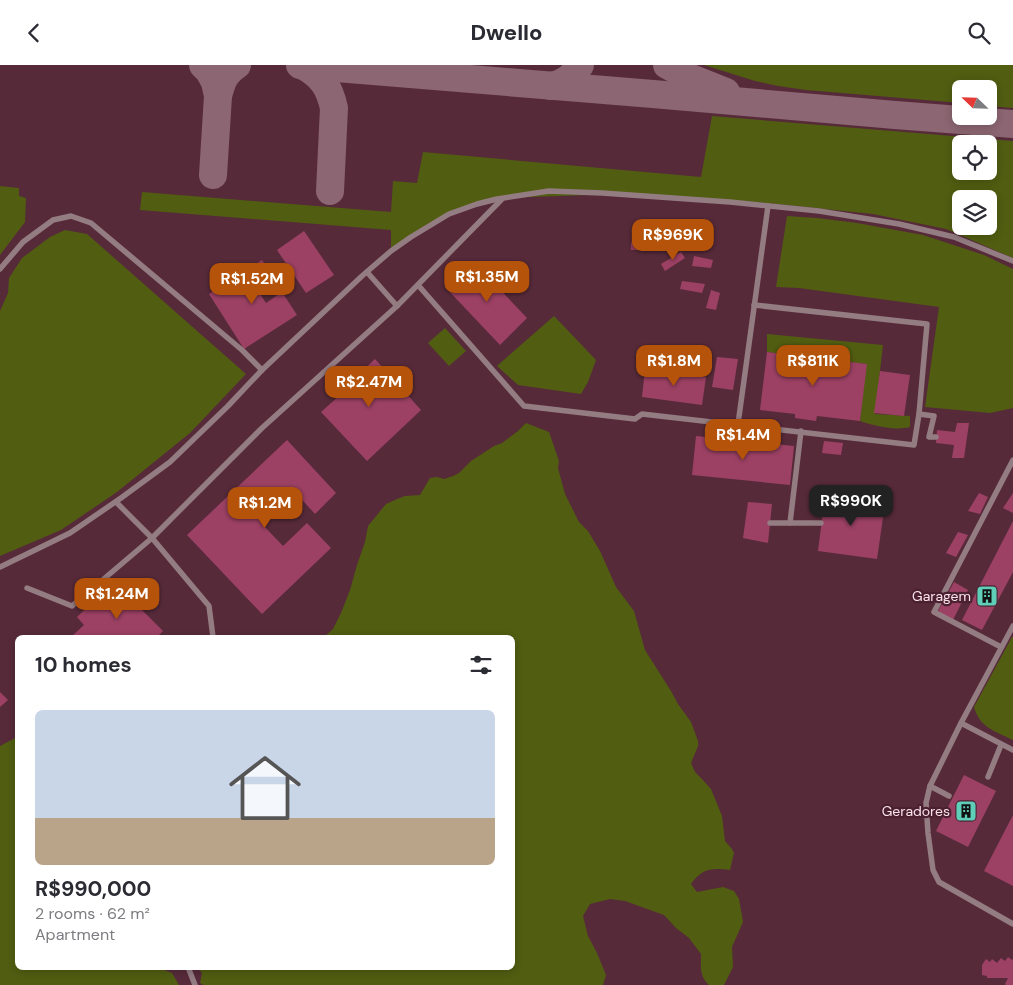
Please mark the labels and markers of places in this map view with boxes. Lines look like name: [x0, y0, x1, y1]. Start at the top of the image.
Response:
pin: R$969K: [632, 219, 714, 261]
pin: R$1.35M: [441, 261, 533, 303]
pin: R$1.52M: [206, 263, 298, 305]
pin: R$1.8M: [633, 345, 715, 387]
pin: R$811K: [772, 345, 854, 387]
pin: R$2.47M: [323, 365, 415, 408]
pin: R$1.4M: [702, 419, 784, 461]
pin: R$990K: [810, 485, 892, 527]
pin: R$1.2M: [224, 487, 306, 529]
pin: R$1.24M: [71, 577, 163, 620]
building icon: Garagem: [975, 584, 999, 608]
place label: Garagem: [912, 587, 971, 605]
building icon: Geradores: [954, 799, 978, 823]
place label: Geradores: [882, 802, 950, 820]

